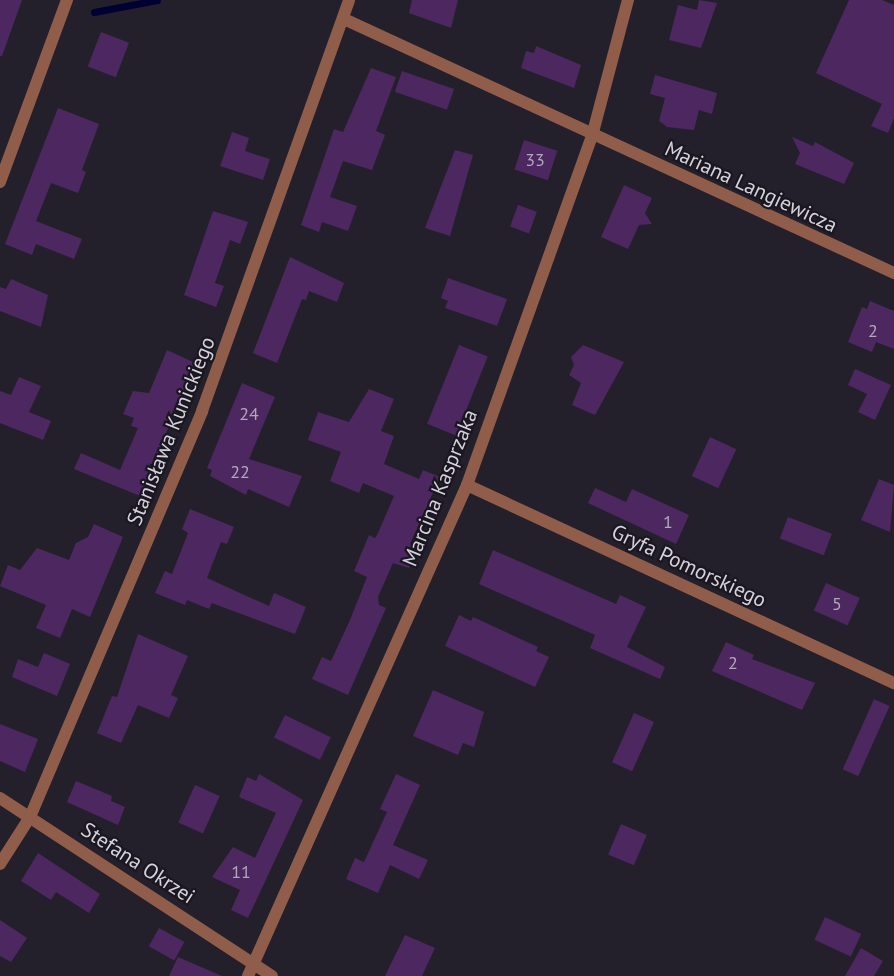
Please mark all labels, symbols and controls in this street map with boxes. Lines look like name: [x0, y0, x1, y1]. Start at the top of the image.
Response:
street label: Mariana Langiewicza: [661, 136, 841, 238]
house number: 33: [525, 149, 545, 171]
house number: 2: [868, 320, 878, 342]
street label: Stanisława Kunickiego: [122, 333, 220, 529]
house number: 24: [239, 403, 259, 425]
street label: Marcina Kasprzaka: [397, 406, 483, 570]
house number: 22: [230, 461, 250, 483]
house number: 1: [663, 511, 673, 533]
street label: Gryfa Pomorskiego: [608, 519, 770, 613]
house number: 5: [832, 593, 842, 615]
house number: 2: [728, 652, 738, 674]
street label: Stefana Okrzei: [77, 817, 199, 909]
house number: 11: [231, 861, 251, 883]

